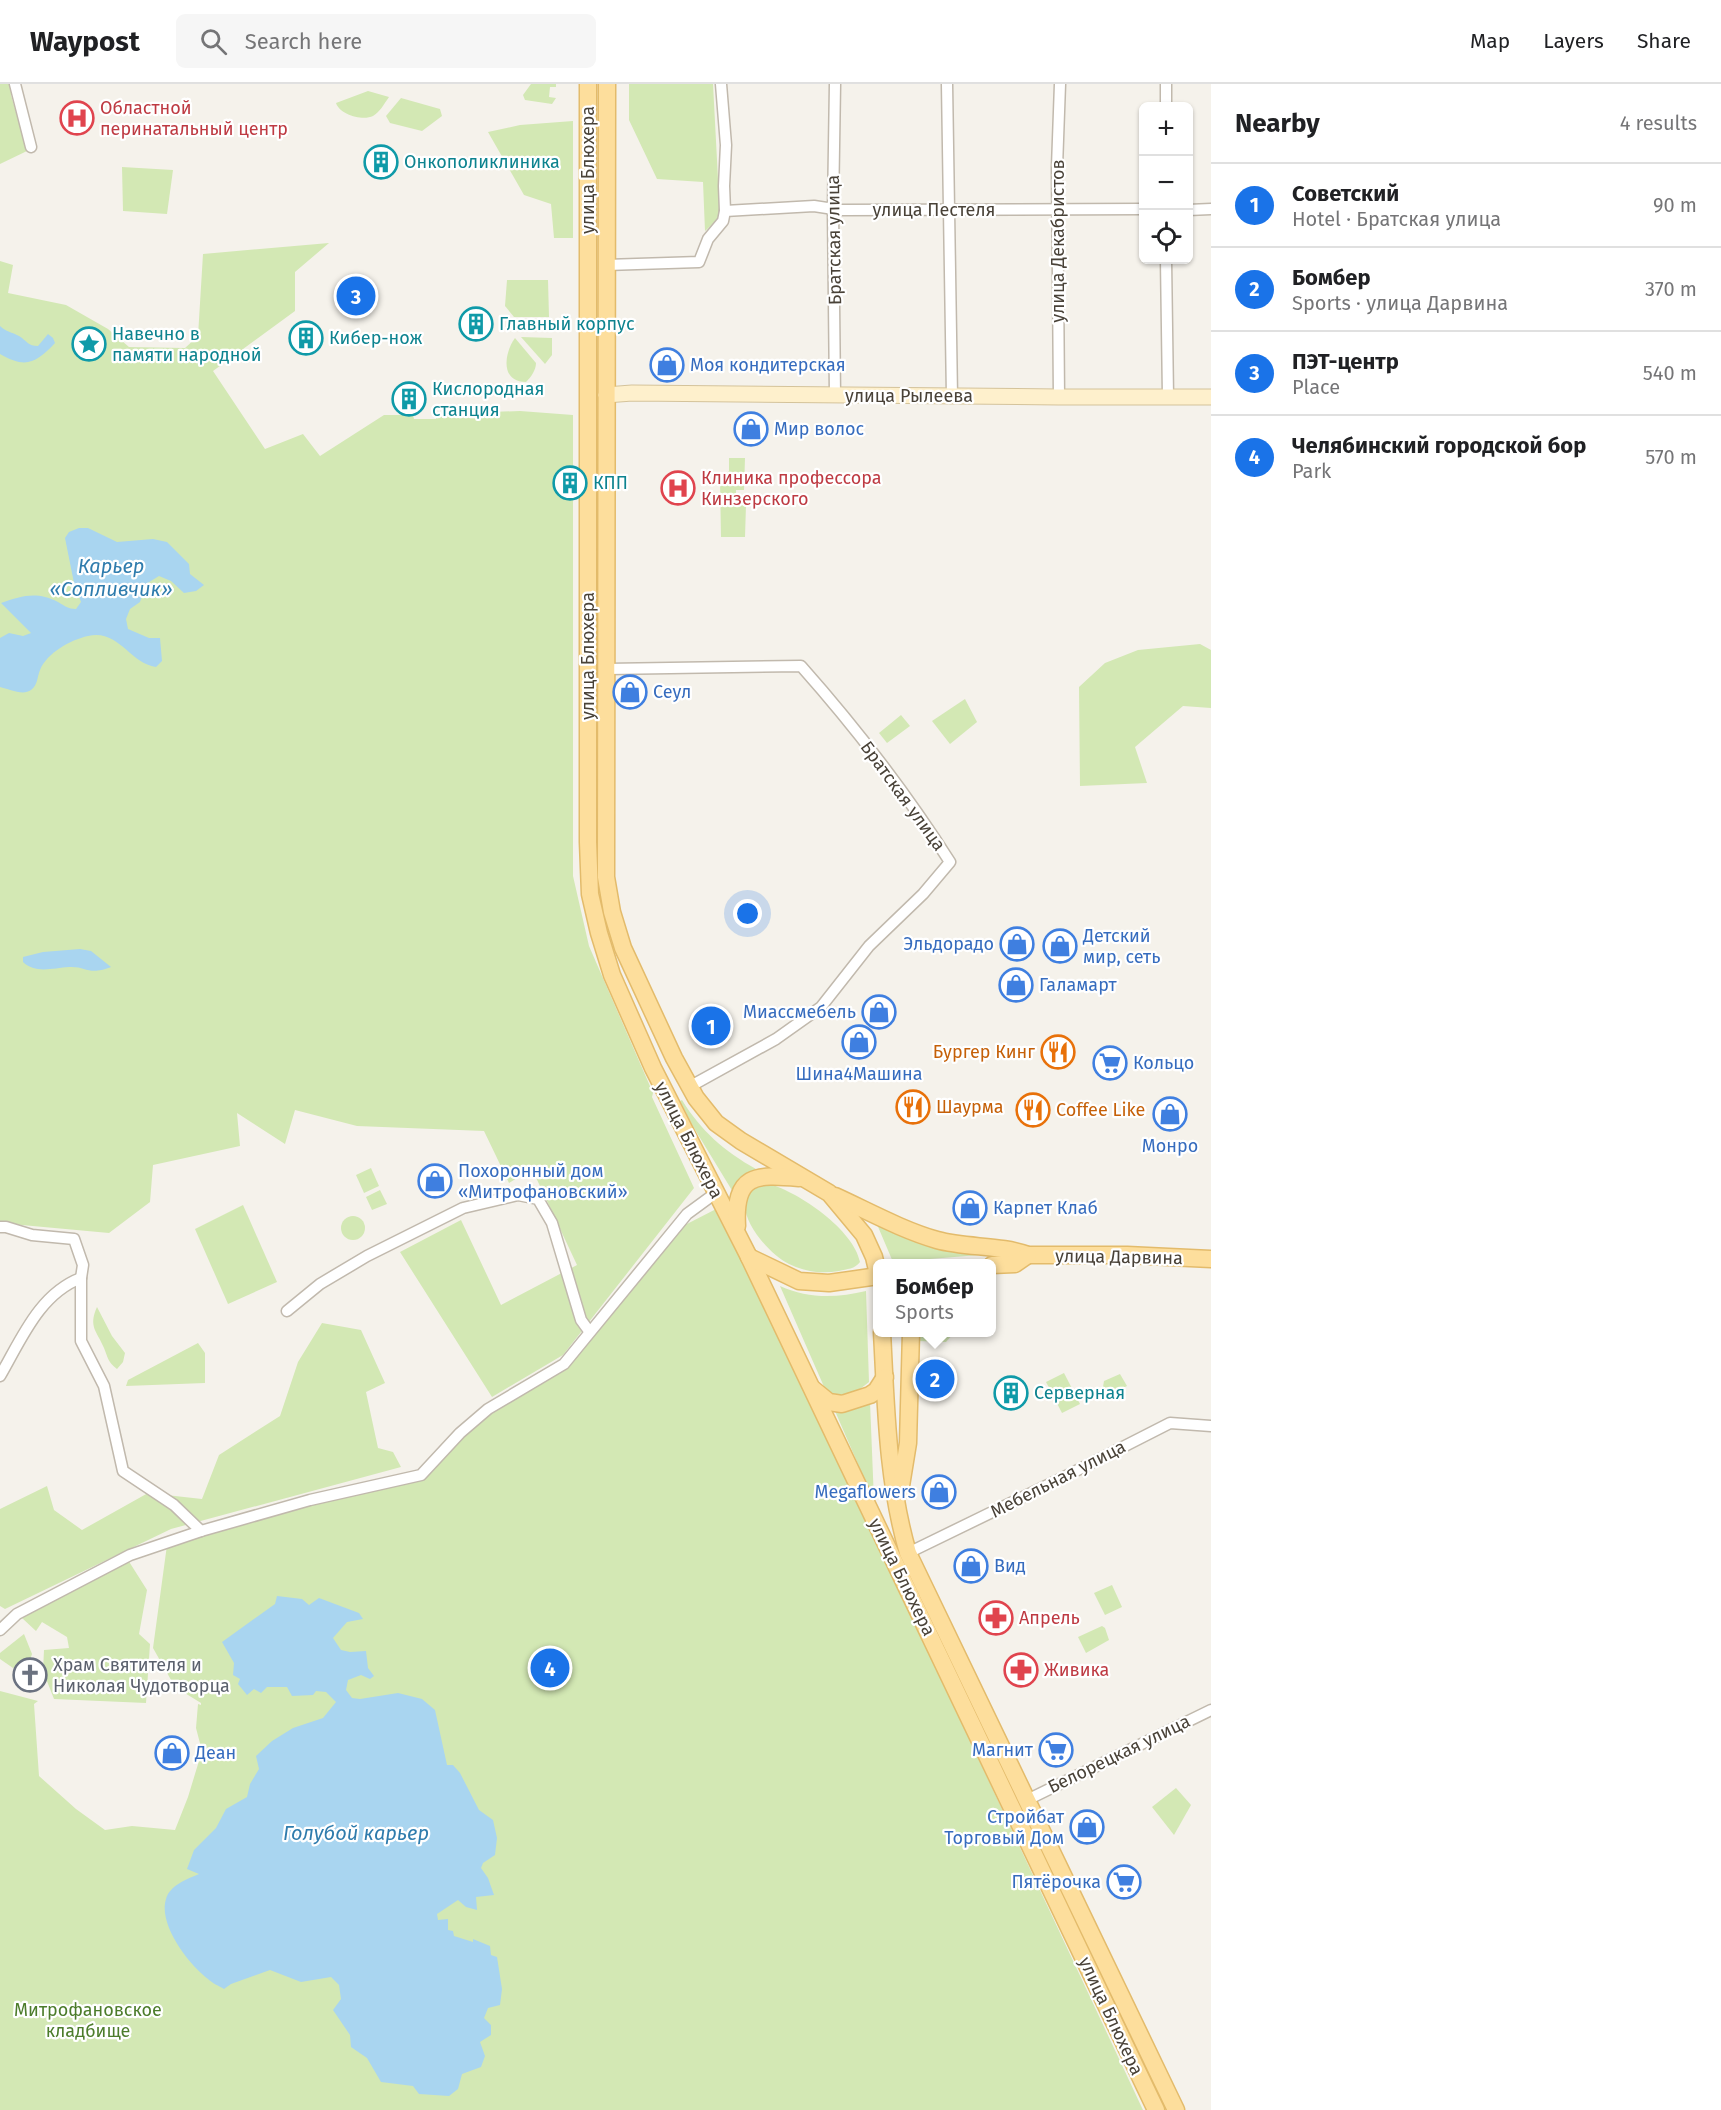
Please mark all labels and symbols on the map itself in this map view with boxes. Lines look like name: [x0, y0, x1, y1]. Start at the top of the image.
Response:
place label: Областной перинатальный центр: [100, 97, 288, 140]
hospital icon: Областной перинатальный центр: [59, 100, 95, 136]
street label: улица Блюхера: [577, 106, 599, 234]
building icon: Онкополиклиника: [363, 144, 399, 180]
place label: Онкополиклиника: [404, 151, 560, 173]
street label: улица Декабристов: [1047, 159, 1069, 323]
street label: Братская улица: [822, 175, 846, 305]
street label: улица Пестеля: [872, 199, 996, 221]
pin: 3: [336, 274, 376, 318]
building icon: Главный корпус: [458, 306, 494, 342]
place label: Главный корпус: [499, 313, 635, 335]
building icon: Кибер-нож: [288, 320, 324, 356]
place label: Навечно в памяти народной: [112, 323, 262, 366]
place icon: Навечно в памяти народной: [71, 326, 107, 362]
place label: Кибер-нож: [329, 327, 423, 349]
shop icon: Моя кондитерская: [649, 347, 685, 383]
place label: Моя кондитерская: [690, 354, 846, 376]
place label: Кислородная станция: [432, 378, 544, 421]
building icon: Кислородная станция: [391, 381, 427, 417]
street label: улица Рылеева: [845, 385, 973, 407]
shop icon: Мир волос: [733, 411, 769, 447]
place label: Мир волос: [774, 418, 865, 440]
building icon: КПП: [552, 465, 588, 501]
place label: Клиника профессора Кинзерского: [701, 467, 882, 510]
hospital icon: Клиника профессора Кинзерского: [660, 470, 696, 506]
place label: КПП: [593, 472, 628, 494]
water label: Карьер «Сопливчик»: [49, 554, 173, 601]
street label: улица Блюхера: [577, 592, 599, 720]
shop icon: Сеул: [612, 674, 648, 710]
place label: Сеул: [653, 681, 691, 703]
street label: Братская улица: [856, 737, 950, 855]
your location: [733, 899, 762, 928]
place label: Детский мир, сеть: [1082, 925, 1161, 968]
shop icon: Эльдорадо: [999, 926, 1035, 962]
shop icon: Детский мир, сеть: [1042, 928, 1078, 964]
place label: Эльдорадо: [903, 933, 994, 955]
shop icon: Галамарт: [998, 967, 1034, 1003]
place label: Галамарт: [1039, 974, 1117, 996]
shop icon: Миассмебель: [861, 994, 897, 1030]
place label: Миассмебель: [743, 1001, 856, 1023]
pin: 1: [692, 1004, 730, 1048]
shop icon: Шина4Машина: [841, 1024, 877, 1060]
restaurant icon: Бургер Кинг: [1040, 1034, 1076, 1070]
place label: Бургер Кинг: [933, 1041, 1035, 1063]
supermarket icon: Кольцо: [1092, 1045, 1128, 1081]
place label: Кольцо: [1133, 1052, 1194, 1074]
place label: Шина4Машина: [796, 1063, 922, 1085]
street label: улица Блюхера: [650, 1078, 728, 1202]
restaurant icon: Шаурма: [895, 1089, 931, 1125]
restaurant icon: Coffee Like: [1015, 1092, 1051, 1128]
place label: Шаурма: [936, 1096, 1004, 1118]
shop icon: Монро: [1152, 1096, 1188, 1132]
place label: Coffee Like: [1056, 1099, 1145, 1121]
place label: Монро: [1142, 1135, 1198, 1157]
place label: Похоронный дом «Митрофановский»: [458, 1160, 628, 1203]
shop icon: Похоронный дом «Митрофановский»: [417, 1163, 453, 1199]
shop icon: Карпет Клаб: [952, 1190, 988, 1226]
place label: Карпет Клаб: [993, 1197, 1098, 1219]
street label: улица Дарвина: [1055, 1245, 1183, 1269]
pin: 2: [916, 1356, 954, 1402]
building icon: Серверная: [993, 1375, 1029, 1411]
place label: Серверная: [1034, 1382, 1125, 1404]
street label: Мебельная улица: [987, 1435, 1129, 1523]
shop icon: Megaflowers: [921, 1474, 957, 1510]
place label: Megaflowers: [814, 1481, 916, 1503]
street label: улица Блюхера: [864, 1515, 940, 1639]
shop icon: Вид: [953, 1548, 989, 1584]
place label: Вид: [994, 1555, 1026, 1577]
pharmacy icon: Апрель: [978, 1600, 1014, 1636]
place label: Апрель: [1019, 1607, 1080, 1629]
pin: 4: [530, 1646, 570, 1690]
pharmacy icon: Живика: [1003, 1652, 1039, 1688]
place label: Храм Святителя и Николая Чудотворца: [53, 1654, 230, 1697]
church icon: Храм Святителя и Николая Чудотворца: [12, 1657, 48, 1693]
place label: Живика: [1044, 1659, 1109, 1681]
street label: Белорецкая улица: [1044, 1710, 1194, 1798]
supermarket icon: Магнит: [1038, 1732, 1074, 1768]
shop icon: Деан: [154, 1735, 190, 1771]
place label: Магнит: [972, 1739, 1034, 1761]
place label: Деан: [194, 1742, 236, 1764]
place label: Стройбат Торговый Дом: [944, 1806, 1065, 1849]
shop icon: Стройбат Торговый Дом: [1069, 1809, 1105, 1845]
water label: Голубой карьер: [283, 1821, 429, 1845]
supermarket icon: Пятёрочка: [1106, 1864, 1142, 1900]
place label: Пятёрочка: [1011, 1871, 1101, 1893]
street label: улица Блюхера: [1074, 1953, 1148, 2079]
park label: Митрофановское кладбище: [14, 1999, 162, 2042]

